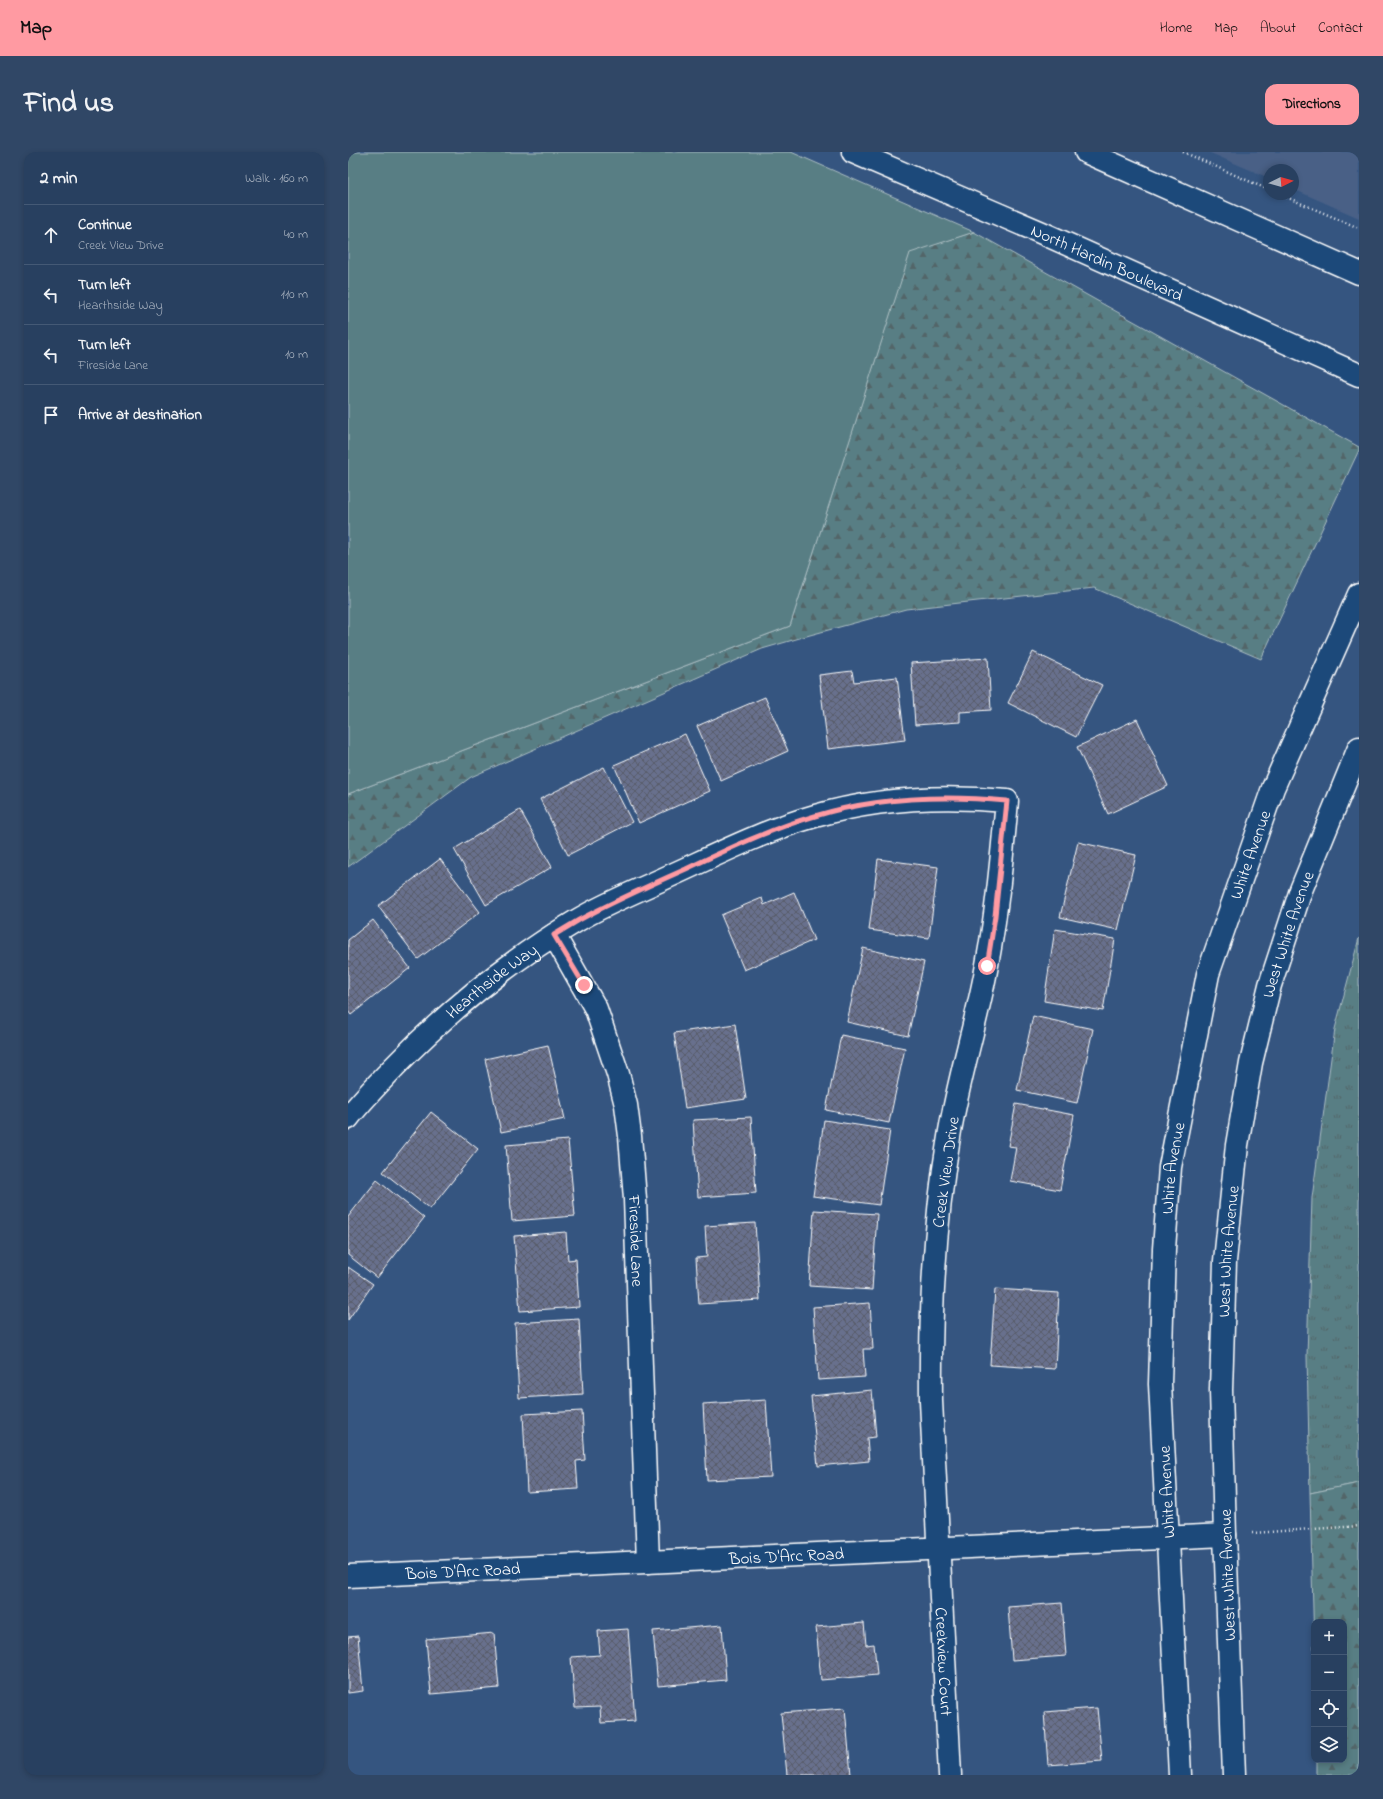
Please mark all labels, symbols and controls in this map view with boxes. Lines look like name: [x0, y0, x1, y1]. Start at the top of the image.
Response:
text: Map: [20, 15, 52, 42]
text: Home: [1160, 18, 1192, 39]
text: Map: [1214, 18, 1238, 39]
text: About: [1260, 18, 1296, 39]
text: Contact: [1318, 18, 1363, 39]
text: Find us: [24, 84, 114, 125]
button: Directions: [1265, 84, 1359, 125]
north arrow: [1263, 164, 1299, 200]
text: 2 min: [40, 166, 77, 191]
text: Walk · 160 m: [245, 169, 308, 188]
text: Continue: [78, 214, 132, 236]
street label: North Hardin Boulevard: [1027, 219, 1187, 309]
icon: ahead: [40, 224, 62, 246]
text: 40 m: [284, 225, 308, 244]
text: Creek View Drive: [78, 236, 164, 255]
text: Turn left: [78, 274, 131, 296]
icon: left: [40, 284, 62, 306]
text: 110 m: [281, 285, 308, 304]
text: Hearthside Way: [78, 296, 163, 315]
text: Turn left: [78, 334, 131, 356]
icon: left: [40, 344, 62, 366]
text: 10 m: [285, 345, 308, 364]
text: Fireside Lane: [78, 356, 148, 375]
icon: arrive: [40, 404, 62, 426]
text: Arrive at destination: [78, 404, 202, 426]
street label: White Avenue: [1224, 807, 1278, 903]
street label: West White Avenue: [1256, 867, 1322, 1000]
street label: Hearthside Way: [441, 938, 544, 1026]
route start: [978, 957, 996, 975]
route end: [575, 976, 593, 994]
street label: Creek View Drive: [926, 1115, 967, 1229]
street label: White Avenue: [1156, 1120, 1193, 1215]
street label: West White Avenue: [1212, 1184, 1247, 1318]
street label: Fireside Lane: [621, 1194, 649, 1287]
street label: White Avenue: [1153, 1445, 1182, 1539]
street label: West White Avenue: [1214, 1508, 1243, 1641]
street label: Bois D'Arc Road: [728, 1542, 845, 1572]
street label: Bois D'Arc Road: [404, 1557, 521, 1587]
street label: Creekview Court: [927, 1607, 958, 1717]
map controls: [1311, 1619, 1347, 1763]
button: +: [1311, 1619, 1347, 1655]
button: −: [1311, 1655, 1347, 1691]
button: locate: [1311, 1691, 1347, 1727]
button: layers: [1311, 1727, 1347, 1763]

